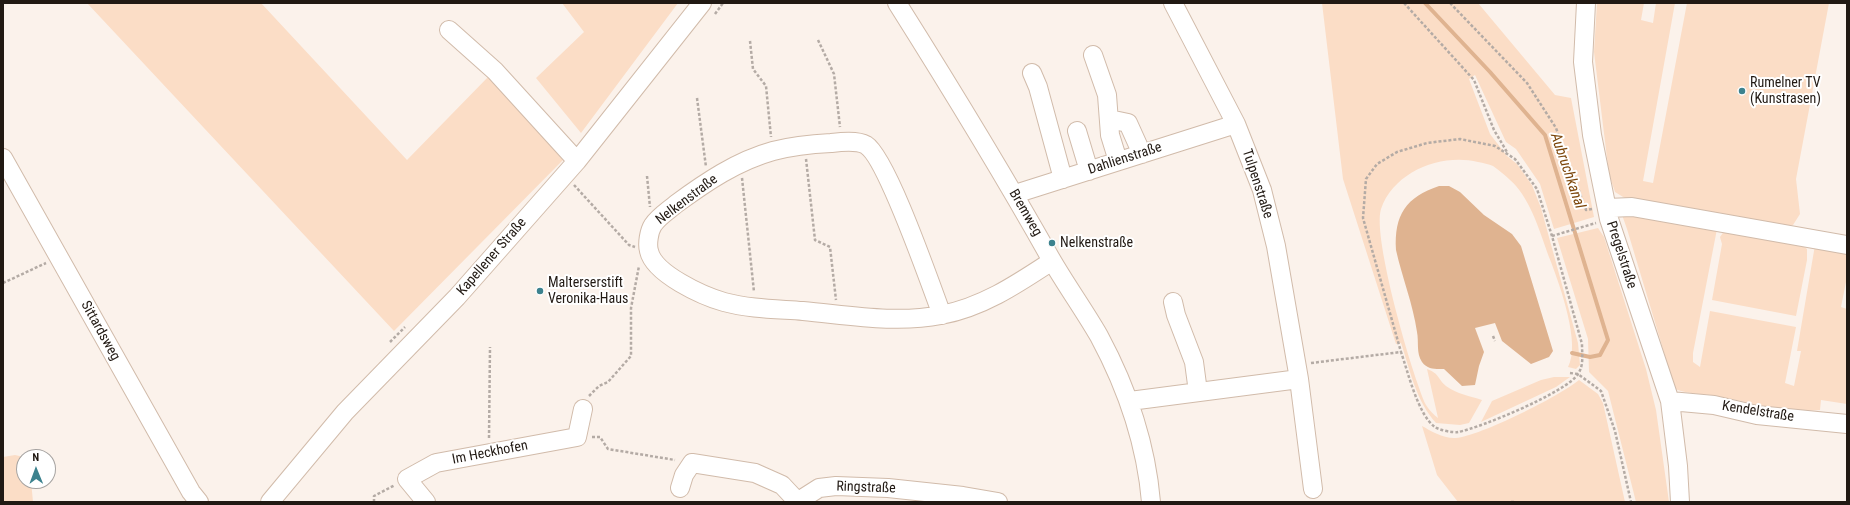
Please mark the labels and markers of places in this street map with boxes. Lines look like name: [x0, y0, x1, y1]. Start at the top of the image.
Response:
place label: Rumelner TV (Kunstrasen): [1750, 75, 1821, 108]
marker: Rumelner TV (Kunstrasen): [1737, 86, 1747, 96]
place label: Nelkenstraße: [1060, 235, 1133, 251]
marker: Nelkenstraße: [1047, 238, 1057, 248]
place label: Malterserstift Veronika-Haus: [548, 275, 628, 308]
marker: Malterserstift Veronika-Haus: [535, 286, 545, 296]

